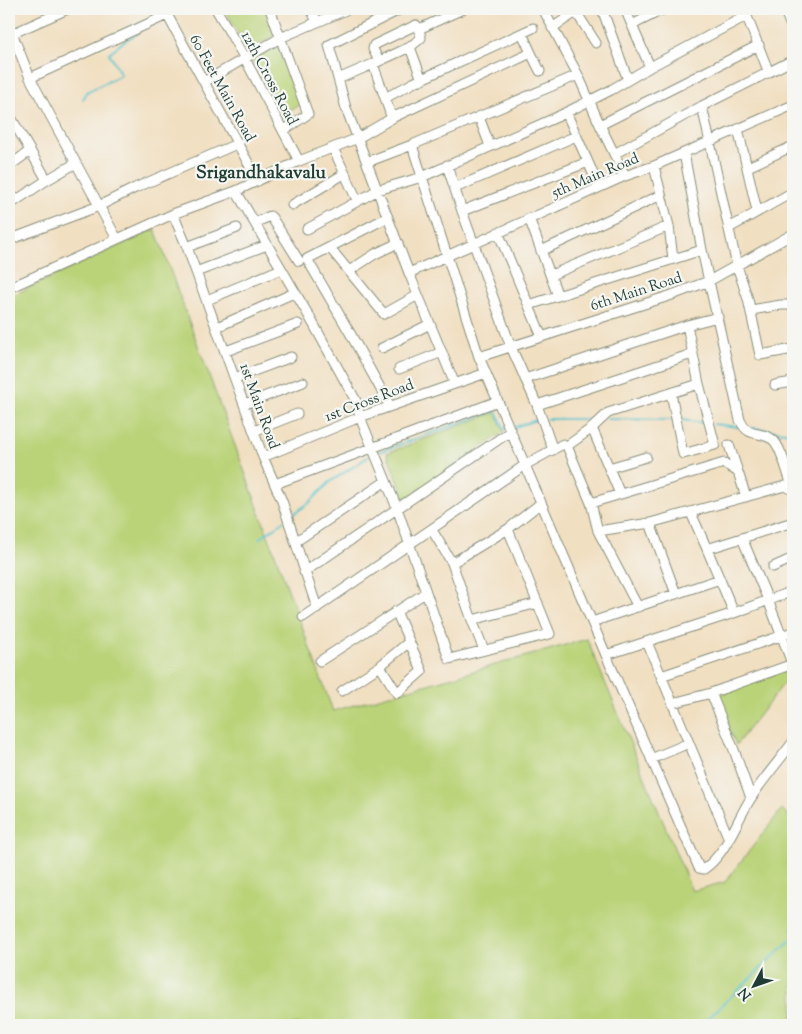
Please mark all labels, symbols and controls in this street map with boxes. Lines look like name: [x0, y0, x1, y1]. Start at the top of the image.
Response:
street label: 12th Cross Road: [235, 28, 303, 130]
street label: 60 Feet Main Road: [183, 31, 260, 147]
street label: 5th Main Road: [548, 148, 643, 205]
district label: Srigandhakavalu: [196, 161, 327, 187]
street label: 6th Main Road: [588, 268, 685, 317]
street label: 1st Main Road: [233, 361, 284, 453]
street label: 1st Cross Road: [322, 375, 418, 428]
north arrow: [730, 962, 780, 1012]
text: N: [734, 982, 757, 1004]

